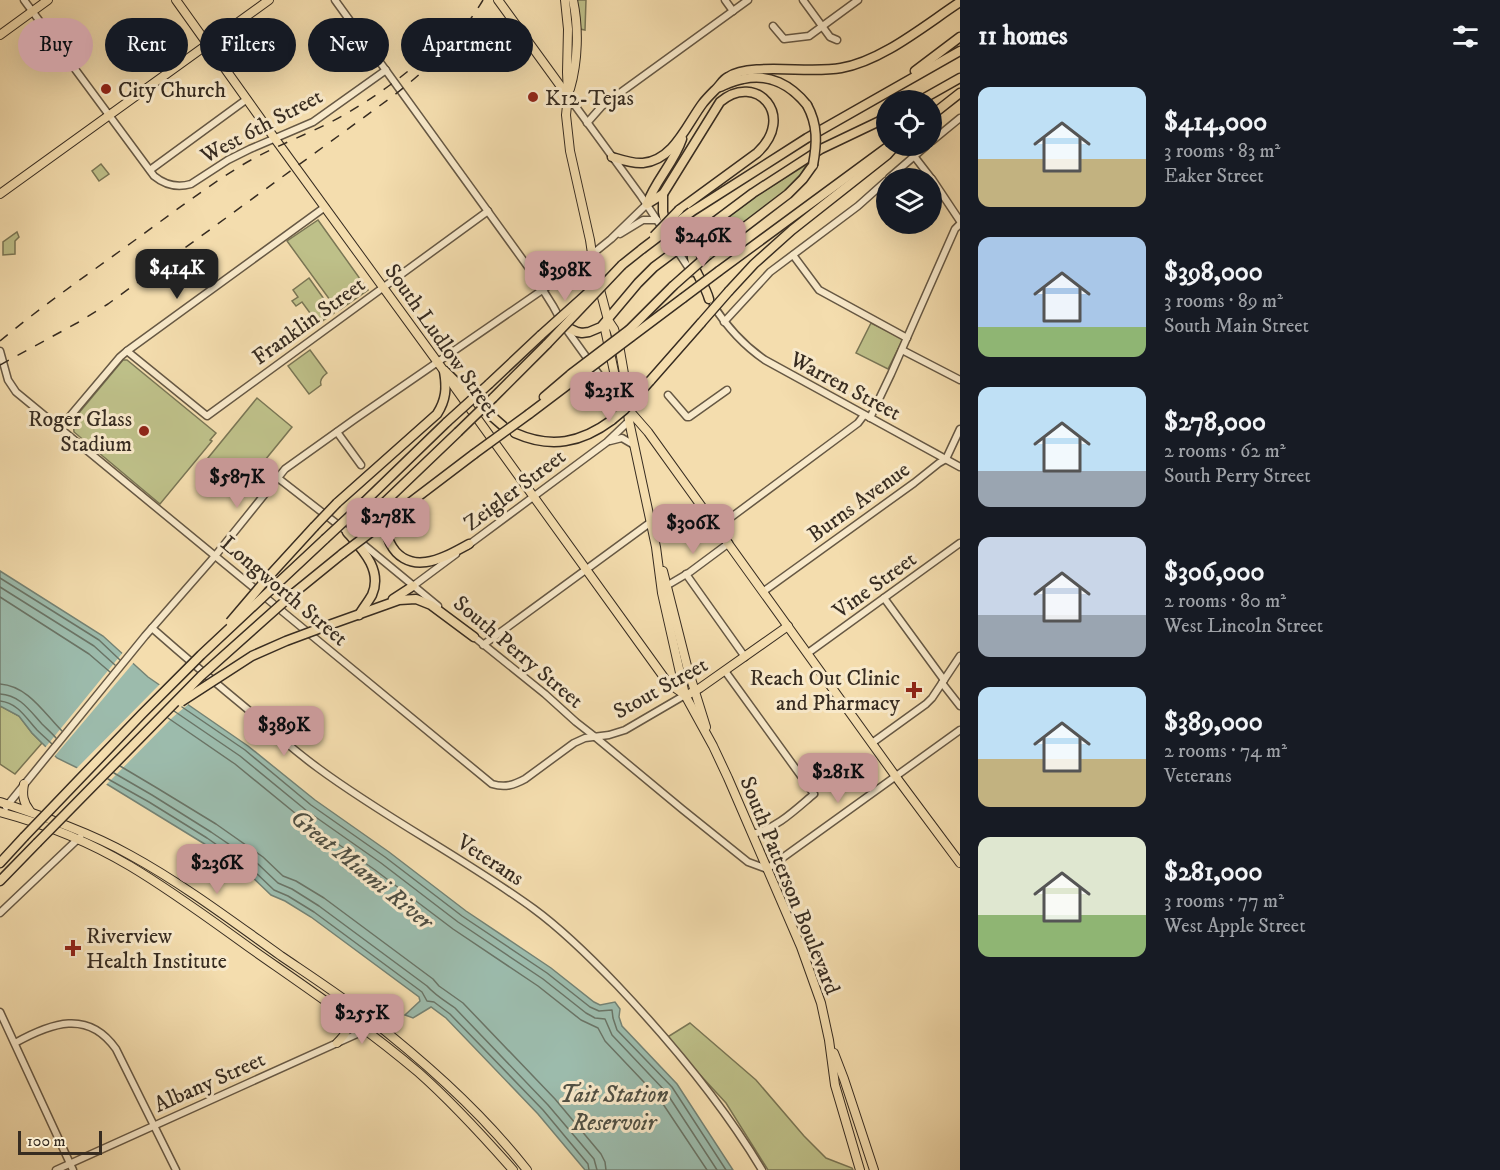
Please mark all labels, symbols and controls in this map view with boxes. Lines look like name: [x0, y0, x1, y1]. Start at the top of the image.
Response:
chip: Buy: [18, 18, 93, 72]
chip: Rent: [105, 18, 188, 72]
chip: Filters: [200, 18, 296, 72]
chip: New: [308, 18, 389, 72]
chip: Apartment: [401, 18, 533, 72]
text: 11 homes: [978, 20, 1068, 53]
icon: filters: [1449, 20, 1482, 53]
place label: City Church: [118, 77, 227, 104]
marker: City Church: [99, 82, 113, 96]
street label: West 6th Street: [195, 83, 327, 170]
place label: K12-Tejas: [545, 85, 634, 112]
marker: K12-Tejas: [526, 90, 540, 104]
map controls: [876, 90, 942, 234]
button: locate: [876, 90, 942, 156]
text: $414,000: [1164, 106, 1267, 139]
icon: home: [1026, 111, 1098, 183]
text: 3 rooms · 83 m²: [1164, 139, 1280, 164]
text: Eaker Street: [1164, 164, 1264, 189]
button: layers: [876, 168, 942, 234]
pin: $246K: [661, 217, 745, 268]
text: $246K: [675, 224, 731, 249]
pin: $414K: [135, 249, 219, 300]
pin: $398K: [523, 251, 607, 302]
text: $414K: [149, 256, 205, 281]
text: $398,000: [1164, 256, 1263, 289]
text: $398K: [539, 258, 591, 283]
street label: South Ludlow Street: [379, 259, 505, 423]
icon: home: [1026, 261, 1098, 333]
street label: Franklin Street: [247, 271, 371, 371]
text: 3 rooms · 89 m²: [1164, 289, 1283, 314]
text: South Main Street: [1164, 314, 1309, 339]
street label: Warren Street: [784, 345, 905, 427]
pin: $231K: [567, 372, 651, 423]
text: $231K: [584, 379, 634, 404]
place label: Roger Glass Stadium: [28, 406, 132, 458]
text: $278,000: [1164, 406, 1266, 439]
icon: home: [1026, 411, 1098, 483]
marker: Roger Glass Stadium: [137, 424, 151, 438]
text: 2 rooms · 62 m²: [1164, 439, 1286, 464]
street label: Zeigler Street: [459, 443, 571, 537]
street label: Burns Avenue: [803, 456, 915, 548]
pin: $587K: [195, 458, 279, 509]
text: South Perry Street: [1164, 464, 1311, 489]
text: $587K: [209, 465, 265, 490]
pin: $278K: [346, 498, 430, 549]
pin: $306K: [651, 504, 735, 555]
text: $278K: [361, 505, 415, 530]
text: $306K: [666, 511, 720, 536]
street label: Longworth Street: [215, 530, 353, 652]
street label: Vine Street: [827, 546, 922, 625]
text: $306,000: [1164, 556, 1264, 589]
icon: home: [1026, 561, 1098, 633]
text: 2 rooms · 80 m²: [1164, 589, 1286, 614]
street label: South Perry Street: [448, 590, 588, 714]
text: West Lincoln Street: [1164, 614, 1323, 639]
street label: Stout Street: [609, 651, 713, 725]
place label: Reach Out Clinic and Pharmacy: [750, 665, 901, 717]
marker: Reach Out Clinic and Pharmacy: [905, 681, 923, 699]
pin: $389K: [242, 706, 326, 757]
text: $389,000: [1164, 706, 1263, 739]
icon: home: [1026, 711, 1098, 783]
text: $389K: [258, 713, 310, 738]
text: 2 rooms · 74 m²: [1164, 739, 1287, 764]
pin: $281K: [796, 753, 880, 804]
text: $281K: [812, 760, 864, 785]
text: Veterans: [1164, 764, 1232, 789]
street label: South Patterson Boulevard: [733, 773, 846, 999]
water label: Great Miami River: [284, 803, 441, 938]
street label: Veterans: [451, 828, 529, 892]
pin: $236K: [175, 844, 259, 895]
text: $236K: [191, 851, 243, 876]
text: $281,000: [1164, 856, 1263, 889]
icon: home: [1026, 861, 1098, 933]
text: 3 rooms · 77 m²: [1164, 889, 1284, 914]
text: West Apple Street: [1164, 914, 1306, 939]
place label: Riverview Health Institute: [86, 923, 227, 975]
marker: Riverview Health Institute: [64, 939, 82, 957]
pin: $255K: [320, 994, 404, 1045]
text: $255K: [335, 1001, 389, 1026]
street label: Albany Street: [150, 1046, 269, 1119]
water label: Tait Station Reservoir: [560, 1080, 668, 1138]
scale bar: [18, 1128, 102, 1156]
text: 100 m: [27, 1131, 66, 1151]

